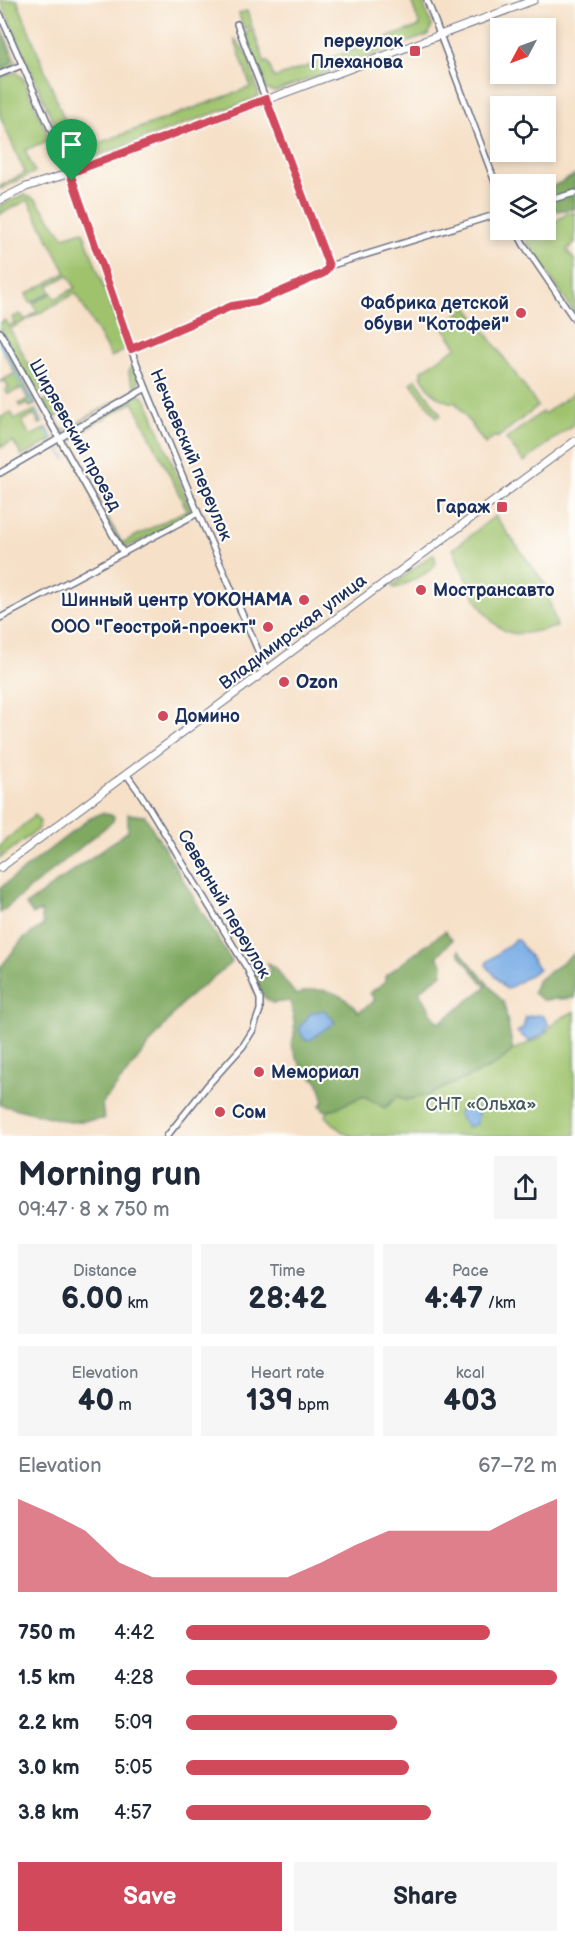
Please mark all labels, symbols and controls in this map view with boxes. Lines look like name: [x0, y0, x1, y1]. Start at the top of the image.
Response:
north arrow: [490, 18, 556, 84]
map controls: [490, 18, 556, 240]
place label: переулок Плеханова: [311, 31, 404, 73]
marker: переулок Плеханова: [408, 44, 422, 58]
button: locate: [490, 96, 556, 162]
pin: [46, 119, 97, 181]
icon: arrive: [55, 128, 88, 161]
button: layers: [490, 174, 556, 240]
place label: Фабрика детской обуви "Котофей": [361, 293, 509, 335]
marker: Фабрика детской обуви "Котофей": [514, 306, 528, 320]
street label: Ширяевский проезд: [25, 355, 125, 515]
street label: Нечаевский переулок: [145, 366, 237, 544]
place label: Гараж: [436, 497, 490, 518]
marker: Гараж: [495, 500, 509, 514]
street label: Владимирская улица: [215, 570, 371, 694]
place label: Мострансавто: [433, 580, 555, 601]
marker: Мострансавто: [414, 583, 428, 597]
place label: Шинный центр YOKOHAMA: [61, 590, 293, 611]
marker: Шинный центр YOKOHAMA: [297, 593, 311, 607]
place label: ООО "Геострой-проект": [51, 617, 256, 638]
marker: ООО "Геострой-проект": [261, 620, 275, 634]
place label: Ozon: [296, 672, 338, 693]
marker: Ozon: [277, 675, 291, 689]
place label: Домино: [175, 706, 240, 727]
marker: Домино: [156, 709, 170, 723]
street label: Северный переулок: [173, 826, 275, 982]
place label: Мемориал: [271, 1062, 359, 1083]
marker: Мемориал: [252, 1065, 266, 1079]
park label: СНТ «Ольха»: [425, 1094, 537, 1115]
place label: Сом: [232, 1102, 266, 1123]
marker: Сом: [213, 1105, 227, 1119]
text: Morning run: [18, 1155, 201, 1195]
button: share: [494, 1156, 557, 1219]
text: 09:47 · 8 × 750 m: [18, 1198, 169, 1222]
text: Distance: [73, 1262, 137, 1281]
text: Time: [270, 1262, 305, 1281]
text: Pace: [452, 1262, 488, 1281]
text: 6.00: [61, 1281, 123, 1317]
text: 28:42: [248, 1281, 327, 1317]
text: 4:47: [424, 1281, 483, 1317]
text: km: [123, 1294, 149, 1313]
text: /km: [483, 1294, 516, 1313]
text: Elevation: [71, 1364, 138, 1383]
text: Heart rate: [251, 1364, 324, 1383]
text: kcal: [456, 1364, 485, 1383]
text: 40: [78, 1383, 114, 1419]
text: 139: [246, 1383, 293, 1419]
text: 403: [443, 1383, 497, 1419]
text: m: [114, 1396, 132, 1415]
text: bpm: [293, 1396, 329, 1415]
text: Elevation: [18, 1454, 101, 1478]
text: 67–72 m: [478, 1454, 557, 1478]
text: 750 m: [18, 1621, 76, 1645]
text: 4:42: [114, 1621, 154, 1645]
text: 1.5 km: [18, 1666, 75, 1690]
text: 4:28: [114, 1666, 154, 1690]
text: 2.2 km: [18, 1711, 79, 1735]
text: 5:09: [114, 1711, 153, 1735]
text: 3.0 km: [18, 1756, 79, 1780]
text: 5:05: [114, 1756, 153, 1780]
text: 3.8 km: [18, 1801, 79, 1825]
text: 4:57: [114, 1801, 152, 1825]
button: Save: [18, 1862, 282, 1931]
button: Share: [294, 1862, 557, 1931]

